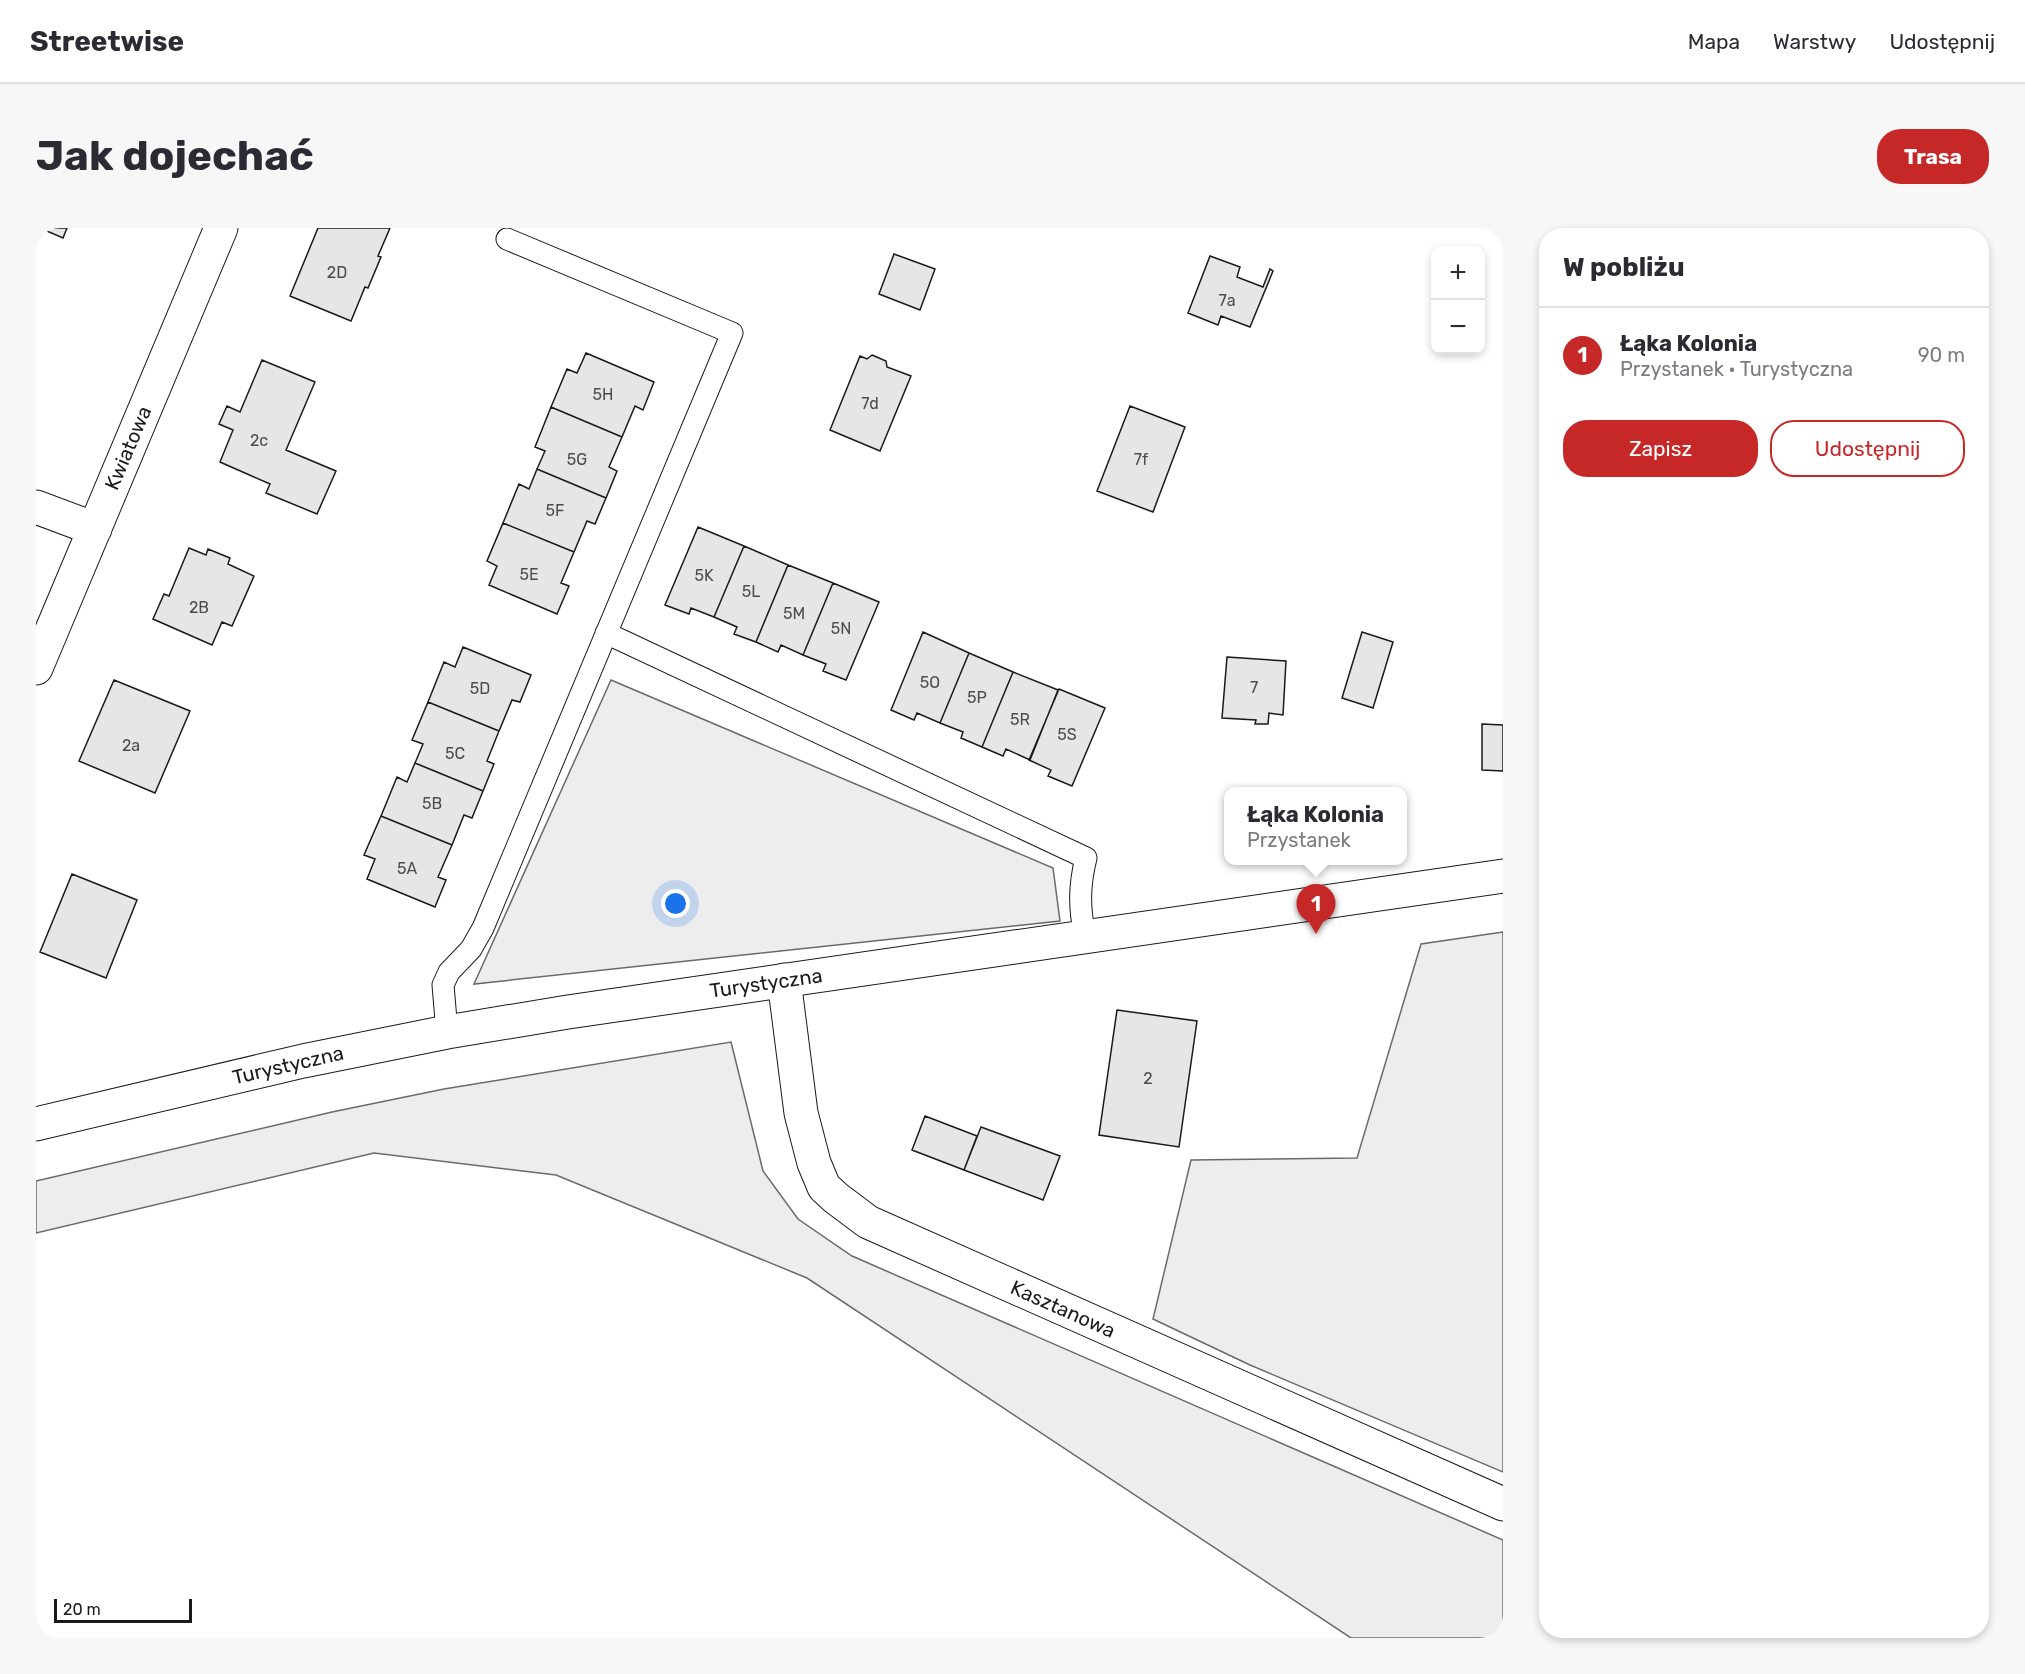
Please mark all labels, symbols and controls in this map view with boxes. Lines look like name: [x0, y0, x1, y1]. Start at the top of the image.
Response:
text: Streetwise: [30, 25, 184, 58]
text: Mapa: [1688, 29, 1740, 54]
text: Warstwy: [1773, 29, 1856, 54]
text: Udostępnij: [1889, 29, 1995, 54]
button: Trasa: [1877, 129, 1989, 184]
text: Jak dojechać: [36, 131, 314, 181]
map controls: [1431, 246, 1485, 354]
button: +: [1431, 246, 1485, 300]
text: W pobliżu: [1563, 252, 1685, 283]
house number: 2D: [327, 263, 347, 282]
house number: 7a: [1218, 291, 1236, 310]
button: −: [1431, 300, 1485, 354]
text: Łąka Kolonia: [1620, 330, 1757, 357]
text: 1: [1578, 343, 1587, 367]
text: 90 m: [1918, 343, 1965, 367]
text: Przystanek · Turystyczna: [1620, 357, 1853, 381]
house number: 5H: [593, 385, 613, 404]
house number: 7d: [861, 394, 879, 413]
street label: Kwiatowa: [100, 402, 156, 494]
button: Zapisz: [1563, 420, 1758, 477]
button: Udostępnij: [1770, 420, 1965, 477]
house number: 2c: [250, 431, 268, 450]
house number: 5G: [567, 450, 587, 469]
house number: 7f: [1134, 450, 1149, 469]
house number: 5F: [546, 501, 564, 520]
house number: 5E: [519, 565, 539, 584]
house number: 5K: [694, 566, 714, 585]
house number: 5L: [742, 582, 760, 601]
house number: 2B: [189, 598, 209, 617]
house number: 5M: [783, 604, 805, 623]
house number: 5N: [831, 619, 851, 638]
house number: 5O: [920, 673, 940, 692]
house number: 7: [1250, 678, 1258, 697]
house number: 5D: [470, 679, 490, 698]
house number: 5P: [967, 688, 987, 707]
house number: 5R: [1010, 710, 1030, 729]
house number: 5S: [1057, 725, 1077, 744]
house number: 2a: [122, 736, 140, 755]
house number: 5C: [445, 744, 465, 763]
popup: [1224, 787, 1407, 865]
house number: 5B: [422, 794, 442, 813]
text: Łąka Kolonia: [1247, 801, 1384, 828]
text: Przystanek: [1247, 828, 1351, 852]
house number: 5A: [397, 859, 417, 878]
pin: 1: [1296, 884, 1336, 934]
your location: [661, 889, 690, 918]
street label: Turystyczna: [708, 963, 824, 1003]
street label: Turystyczna: [230, 1041, 346, 1089]
house number: 2: [1143, 1069, 1153, 1088]
street label: Kasztanowa: [1007, 1275, 1119, 1343]
scale bar: [54, 1596, 192, 1624]
text: 20 m: [63, 1600, 101, 1619]

